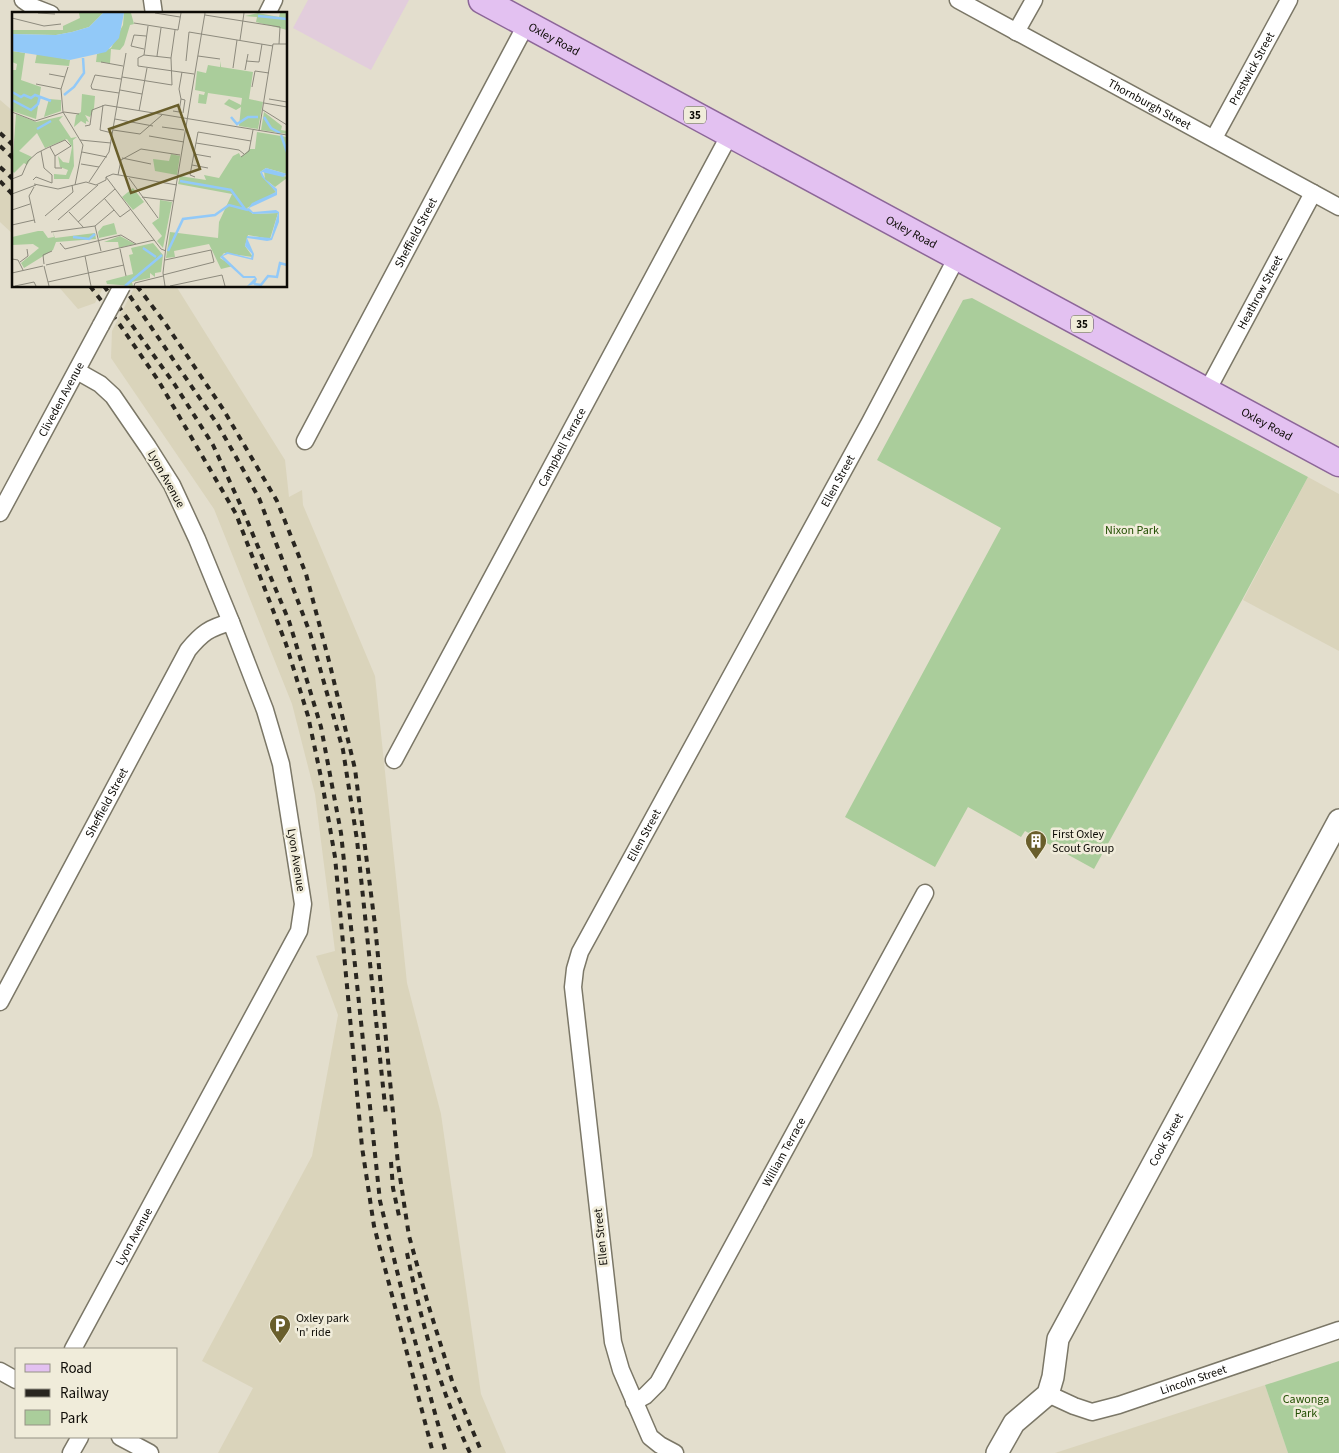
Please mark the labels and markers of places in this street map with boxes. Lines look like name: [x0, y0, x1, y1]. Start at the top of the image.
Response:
place label: First Oxley Scout Group: [1052, 826, 1115, 857]
building icon: First Oxley Scout Group: [1024, 829, 1048, 860]
place label: Oxley park 'n' ride: [296, 1310, 349, 1341]
parking icon: Oxley park 'n' ride: [268, 1313, 292, 1344]

